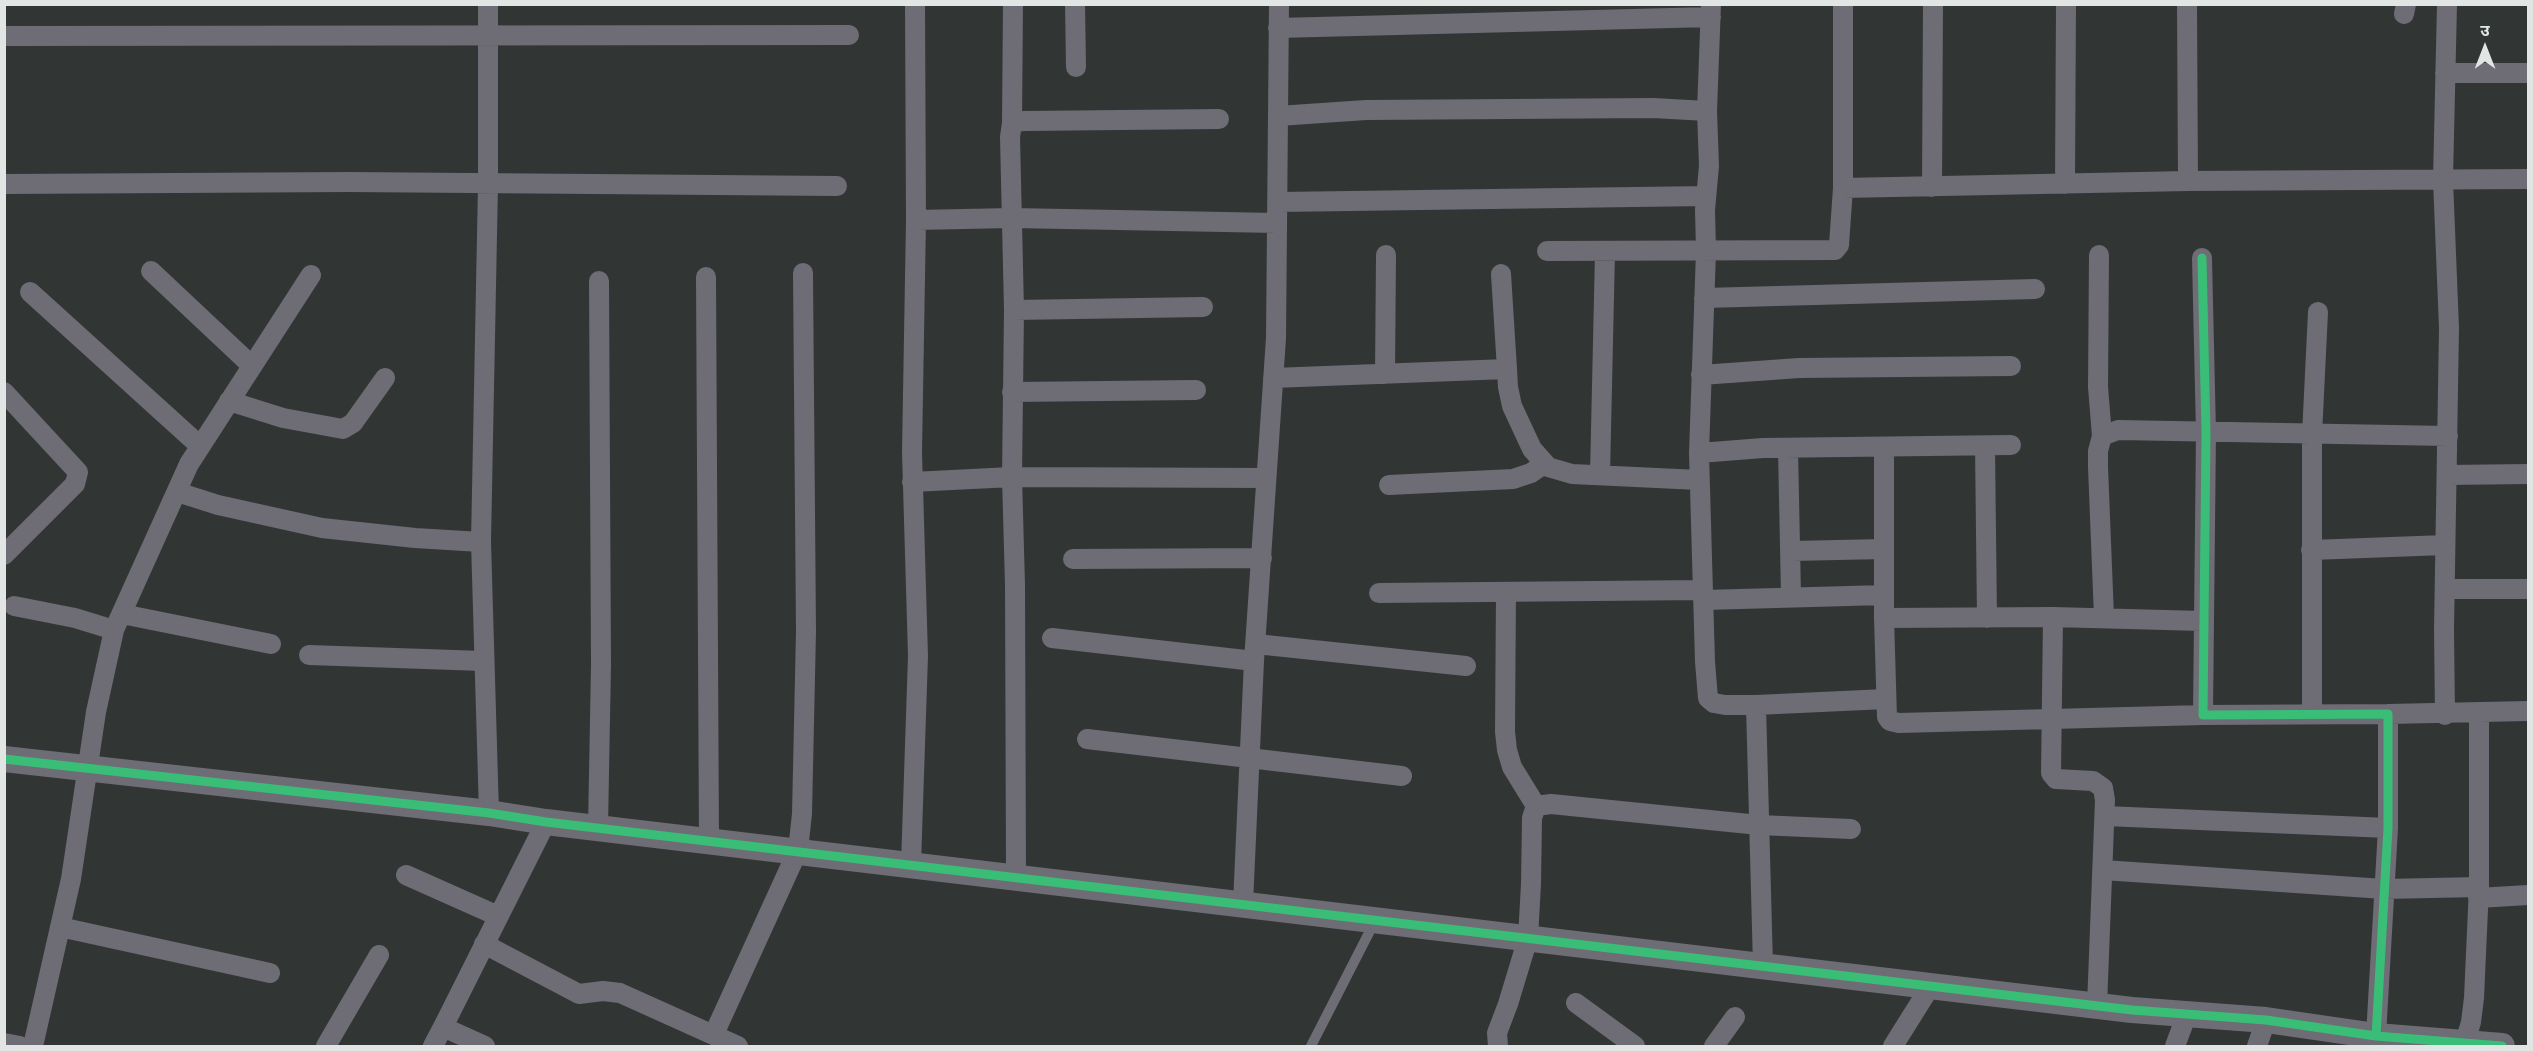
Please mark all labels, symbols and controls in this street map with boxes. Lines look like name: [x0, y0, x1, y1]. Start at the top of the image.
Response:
north arrow: [2455, 18, 2515, 78]
text: उ: [2480, 20, 2490, 39]

